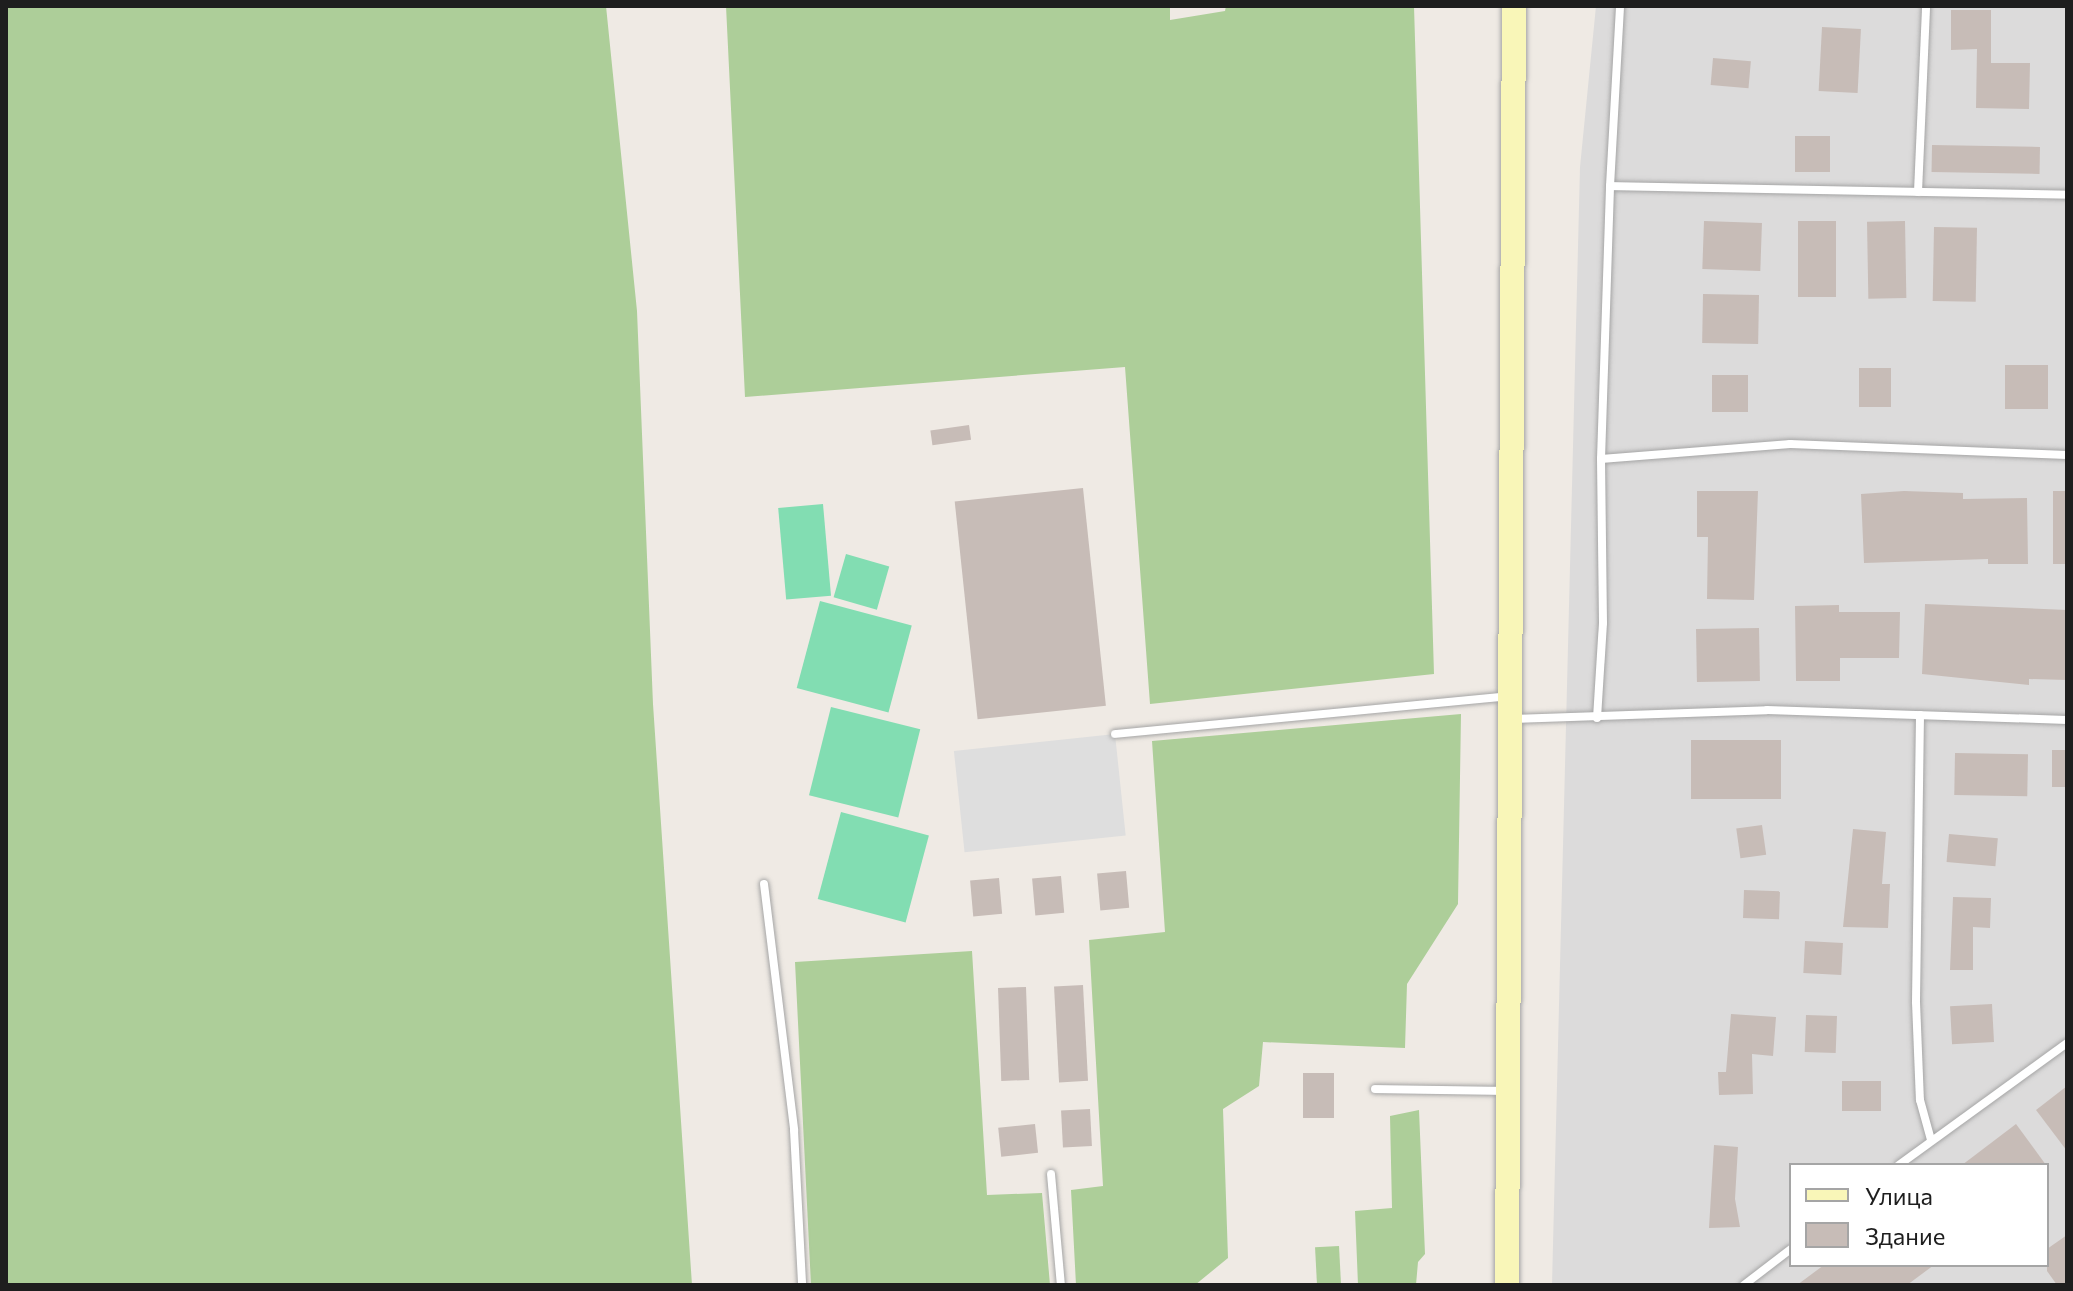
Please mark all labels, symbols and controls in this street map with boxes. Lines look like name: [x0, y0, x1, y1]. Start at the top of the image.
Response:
legend: [1789, 1163, 2049, 1267]
text: Улица: [1865, 1181, 1933, 1210]
text: Здание: [1865, 1221, 1945, 1250]

